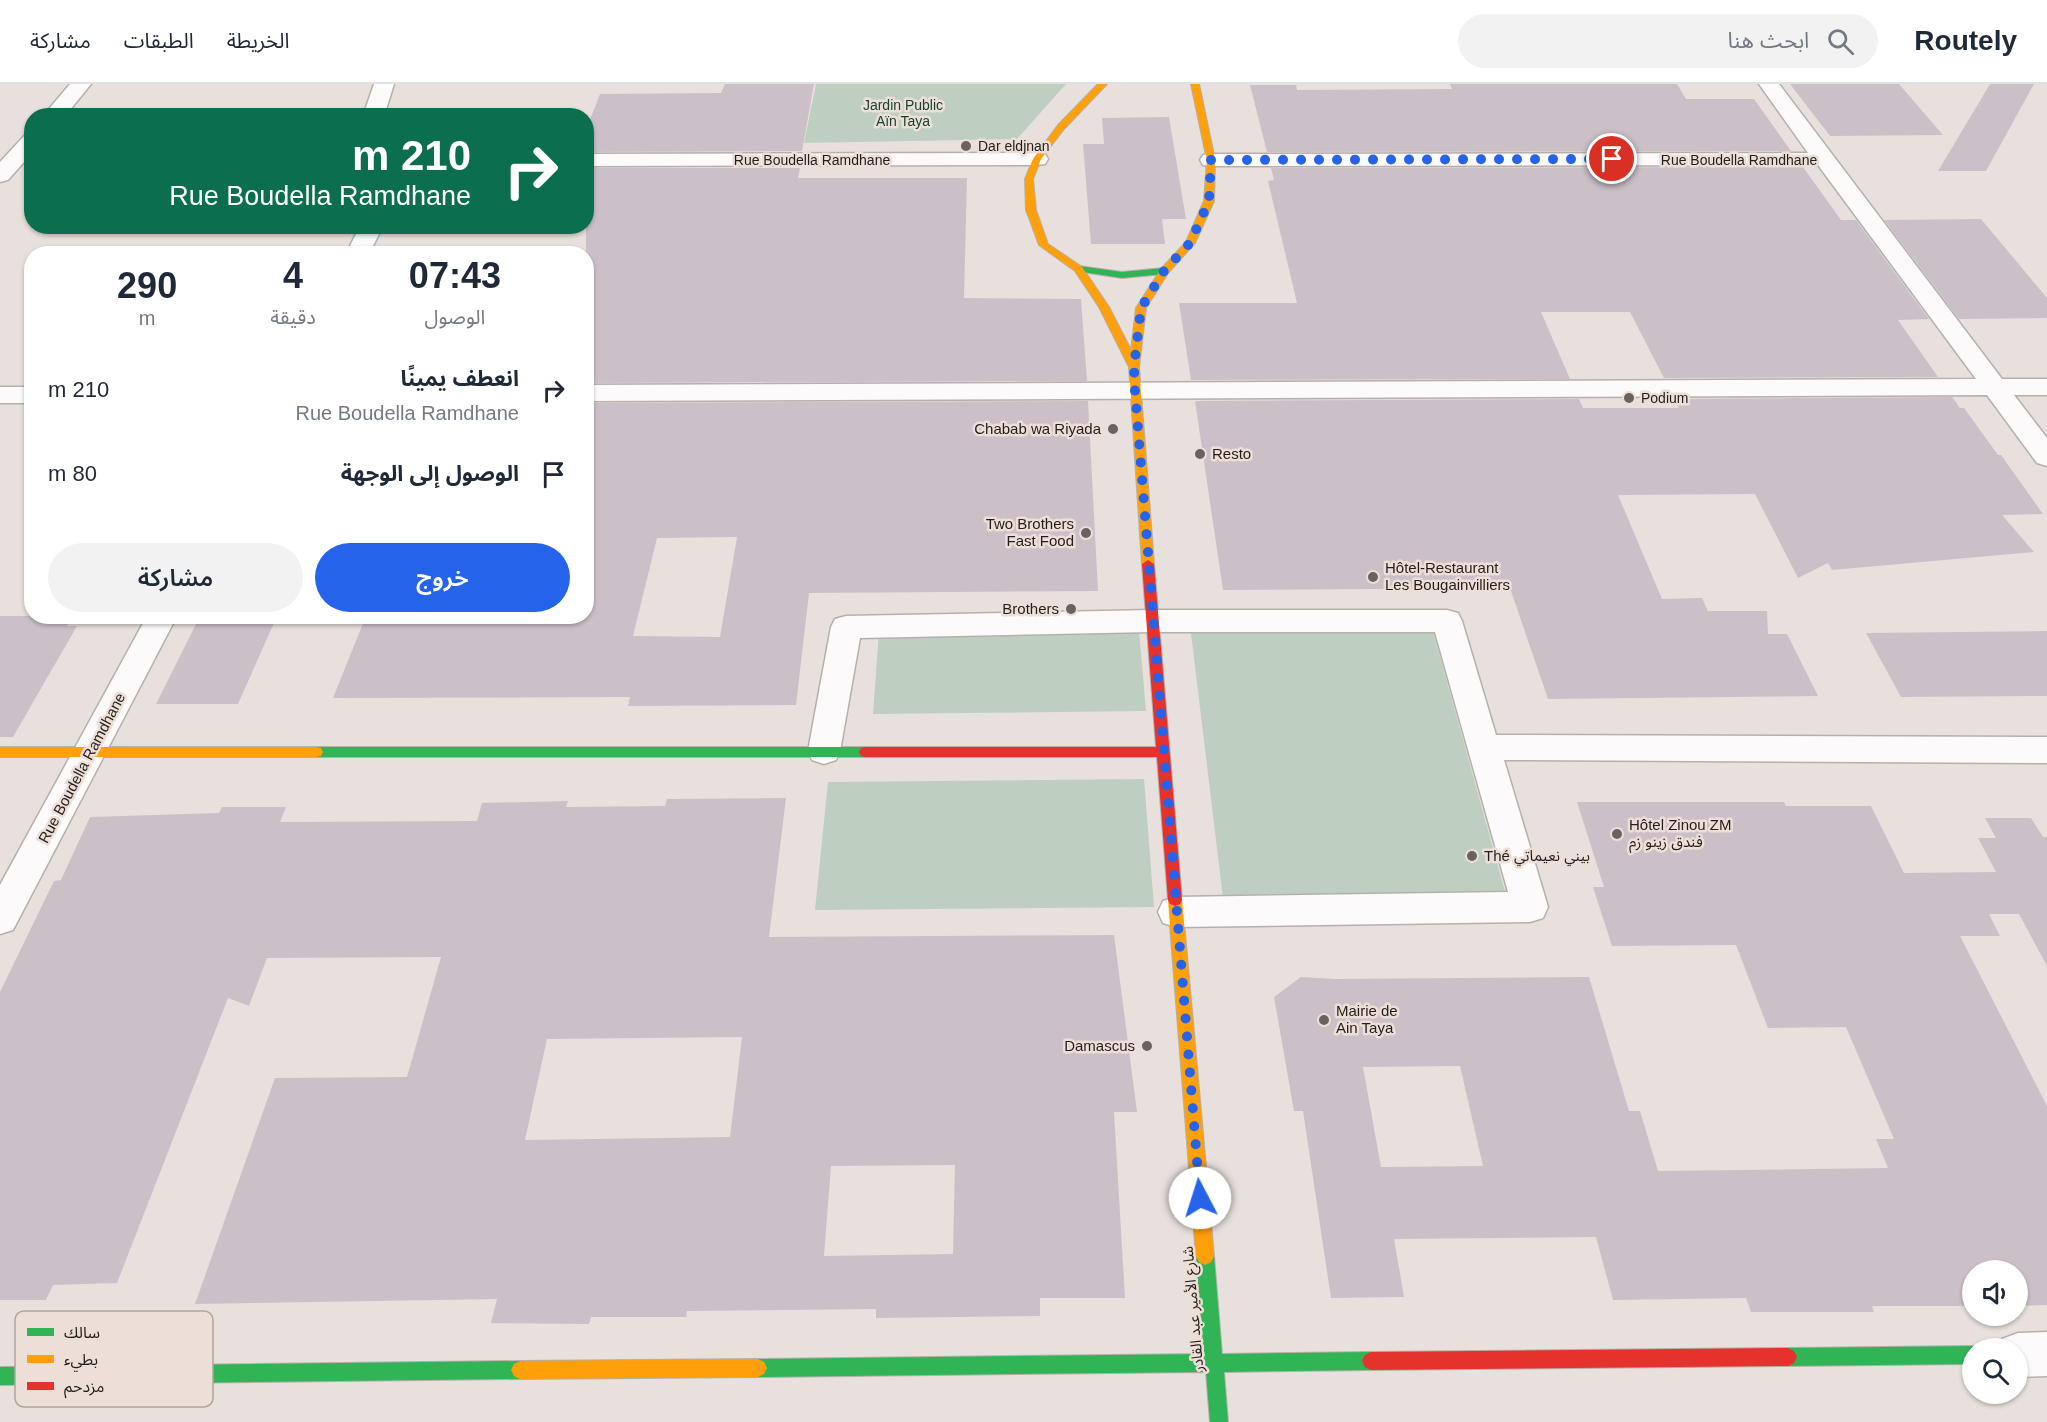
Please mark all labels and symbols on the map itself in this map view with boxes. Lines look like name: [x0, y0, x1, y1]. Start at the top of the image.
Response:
park label: Jardin Public Aïn Taya: [863, 97, 943, 129]
pin: [1586, 133, 1637, 184]
place label: Dar eldjnan: [978, 138, 1050, 154]
marker: Dar eldjnan: [959, 139, 973, 153]
street label: Rue Boudella Ramdhane: [734, 152, 890, 168]
street label: Rue Boudella Ramdhane: [1661, 152, 1817, 168]
place label: Podium: [1641, 390, 1688, 406]
marker: Podium: [1622, 391, 1636, 405]
place label: Chabab wa Riyada: [974, 420, 1102, 437]
marker: Chabab wa Riyada: [1106, 422, 1120, 436]
place label: Resto: [1212, 445, 1251, 462]
marker: Resto: [1193, 447, 1207, 461]
place label: Two Brothers Fast Food: [986, 515, 1074, 549]
marker: Two Brothers Fast Food: [1079, 526, 1093, 540]
place label: Hôtel-Restaurant Les Bougainvilliers: [1385, 559, 1510, 593]
marker: Hôtel-Restaurant Les Bougainvilliers: [1366, 570, 1380, 584]
place label: Brothers: [1002, 600, 1059, 617]
marker: Brothers: [1064, 602, 1078, 616]
street label: Rue Boudella Ramdhane: [35, 690, 128, 846]
place label: Hôtel Zinou ZM فندق زينو زم: [1629, 816, 1732, 853]
marker: Hôtel Zinou ZM فندق زينو زم: [1610, 827, 1624, 841]
place label: Thé بيني نعيماتي: [1484, 847, 1590, 867]
marker: Thé بيني نعيماتي: [1465, 849, 1479, 863]
place label: Mairie de Ain Taya: [1336, 1002, 1398, 1036]
marker: Mairie de Ain Taya: [1317, 1013, 1331, 1027]
place label: Damascus: [1064, 1037, 1135, 1054]
marker: Damascus: [1140, 1039, 1154, 1053]
position arrow: [1168, 1166, 1232, 1230]
street label: شارع الأمير عبد القادر: [1179, 1245, 1211, 1374]
legend: [15, 1311, 213, 1407]
text: سالك: [64, 1324, 100, 1341]
text: بطيء: [64, 1351, 98, 1372]
text: مزدحم: [64, 1378, 104, 1399]

